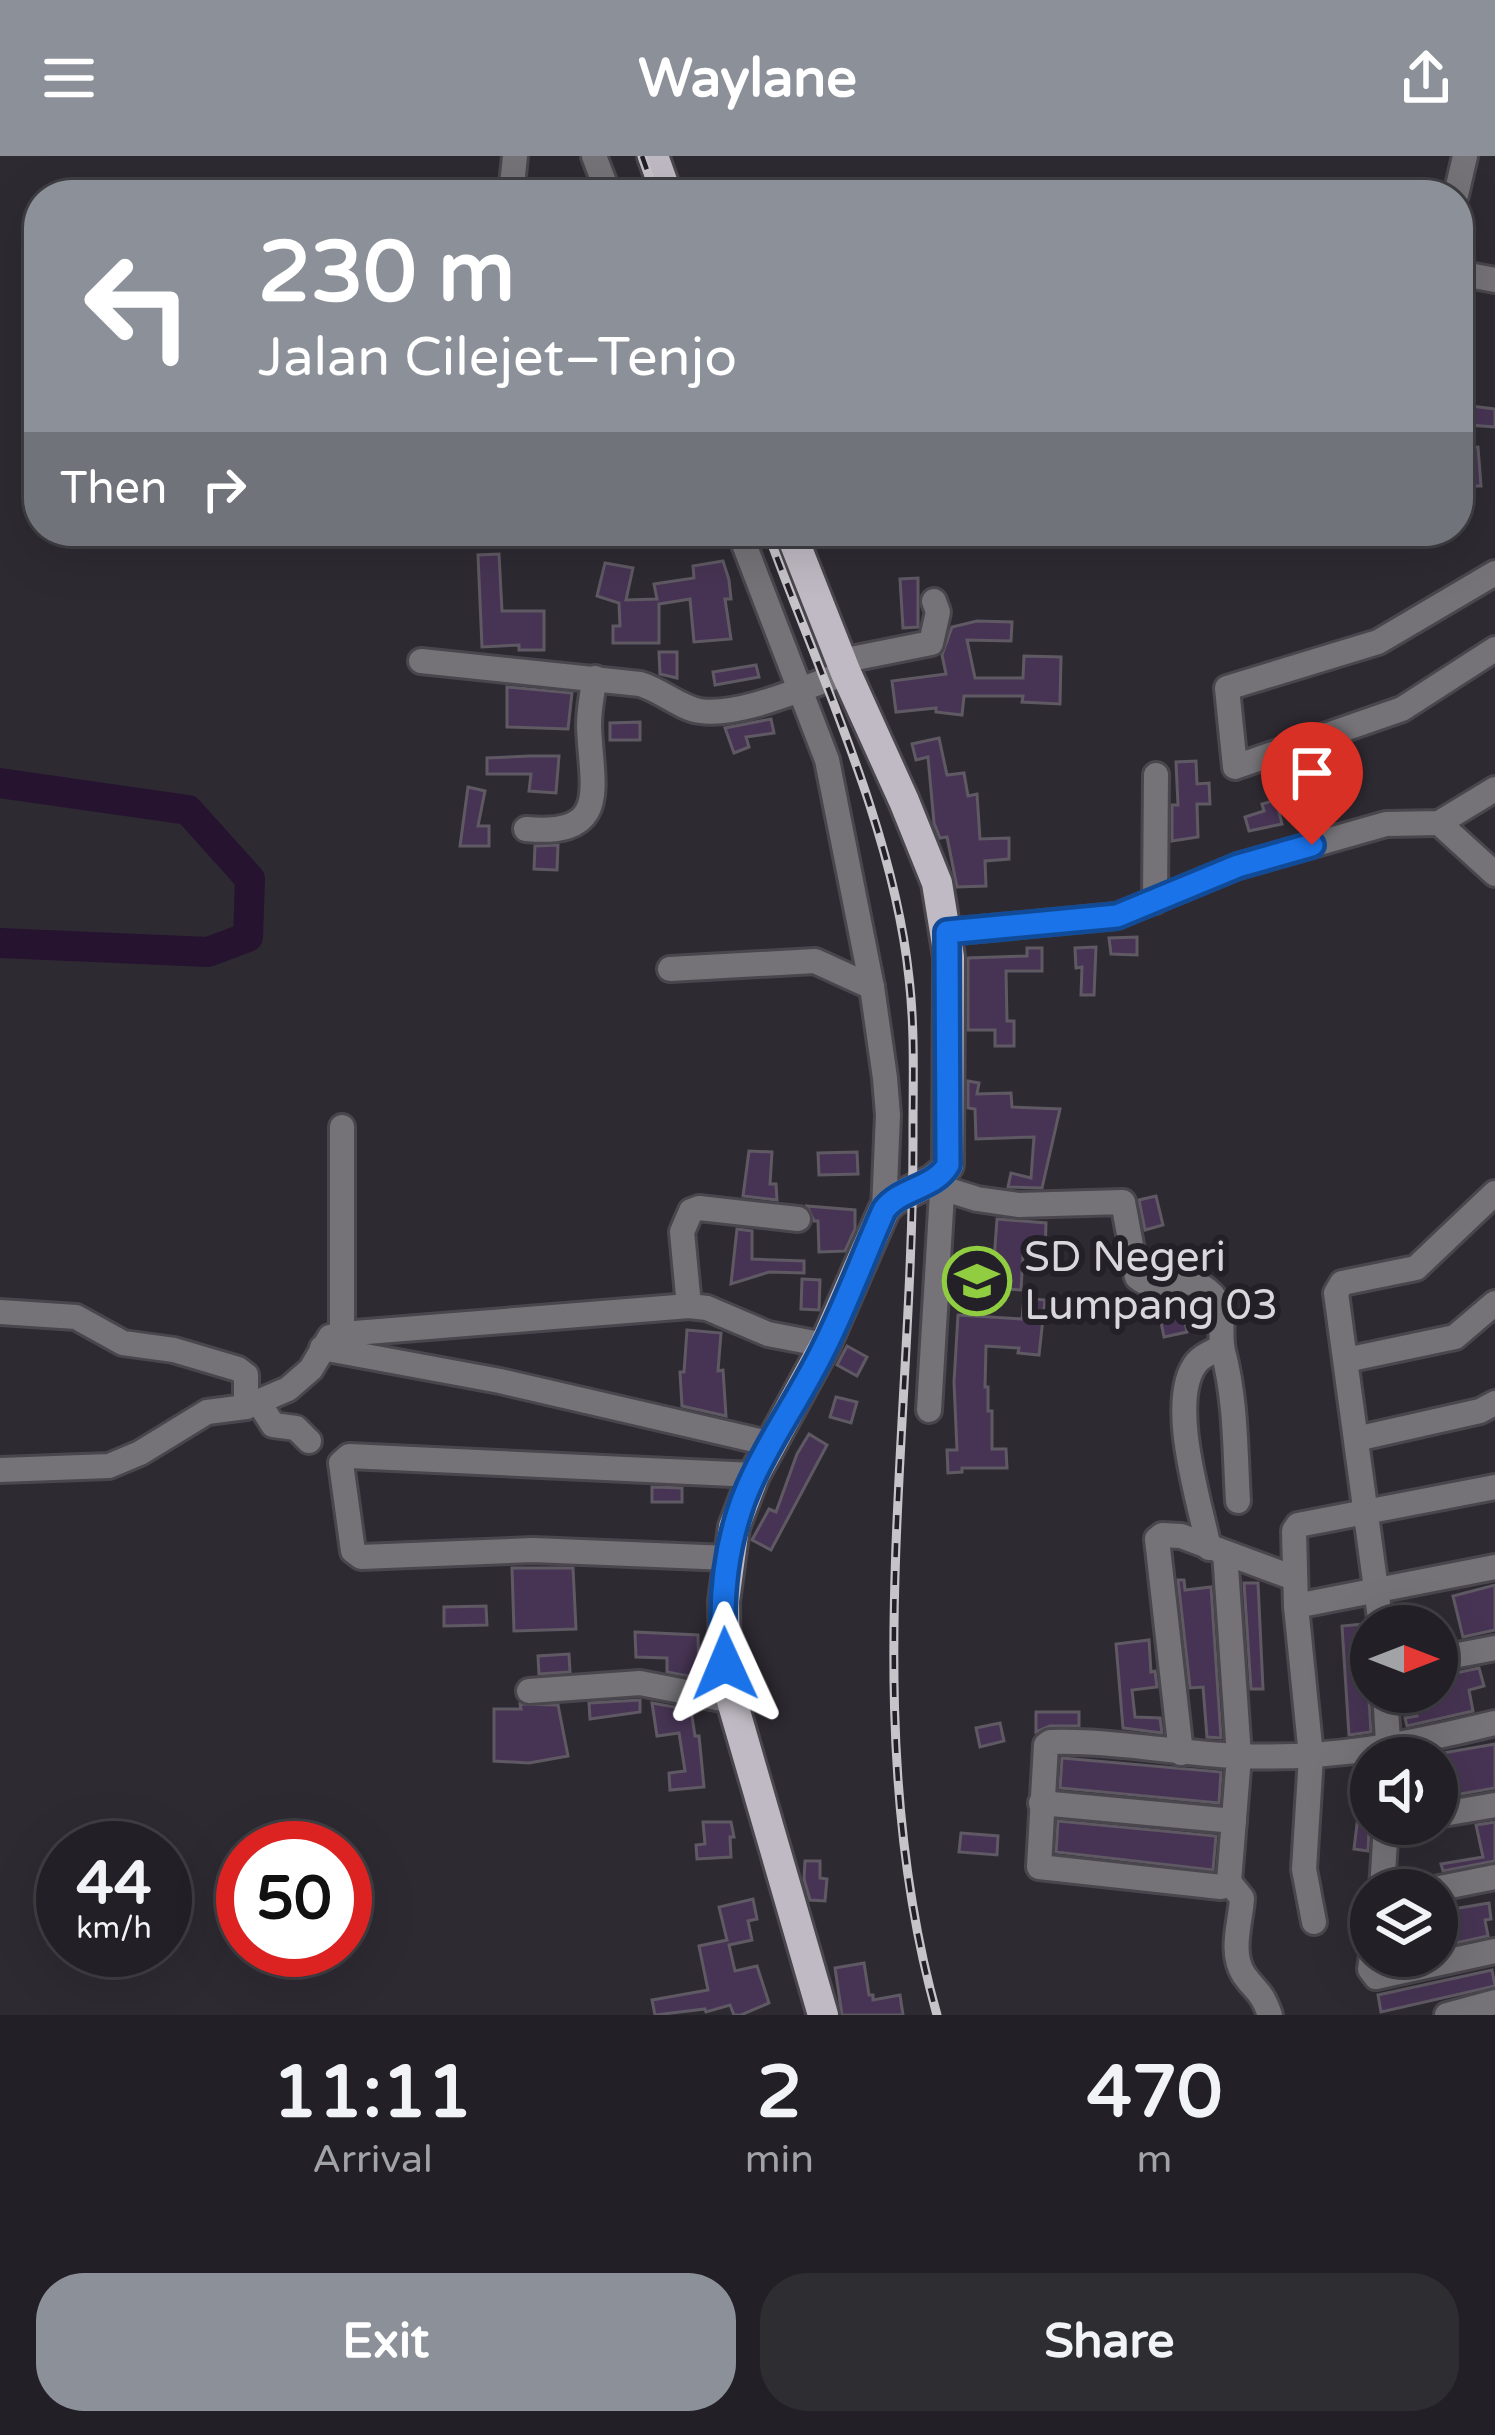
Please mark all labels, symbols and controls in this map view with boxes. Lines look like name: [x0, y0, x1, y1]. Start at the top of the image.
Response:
icon: menu: [36, 45, 102, 111]
icon: share: [1393, 45, 1459, 111]
text: Waylane: [638, 46, 857, 111]
text: 230 m: [258, 223, 515, 324]
icon: left: [60, 228, 216, 384]
text: Jalan Cilejet–Tenjo: [258, 325, 737, 390]
icon: right: [191, 456, 257, 522]
text: Then: [60, 462, 167, 516]
pin: [1261, 722, 1363, 845]
icon: arrive: [1279, 740, 1345, 806]
place label: SD Negeri Lumpang 03: [1024, 1232, 1278, 1331]
school or university icon: SD Negeri Lumpang 03: [942, 1246, 1012, 1316]
position arrow: [662, 1601, 788, 1727]
north arrow: [1350, 1605, 1458, 1713]
map controls: [1350, 1605, 1458, 1977]
button: sound: [1350, 1737, 1458, 1845]
speed limit sign: 50: [216, 1821, 372, 1977]
text: 44: [76, 1848, 152, 1920]
button: layers: [1350, 1869, 1458, 1977]
text: km/h: [76, 1910, 152, 1947]
text: 11:11: [273, 2050, 472, 2137]
text: 2: [757, 2050, 802, 2137]
text: 470: [1087, 2050, 1222, 2137]
text: Arrival: [312, 2136, 433, 2183]
text: min: [745, 2136, 814, 2183]
text: m: [1137, 2136, 1172, 2183]
button: Exit: [36, 2273, 736, 2411]
button: Share: [760, 2273, 1459, 2411]

